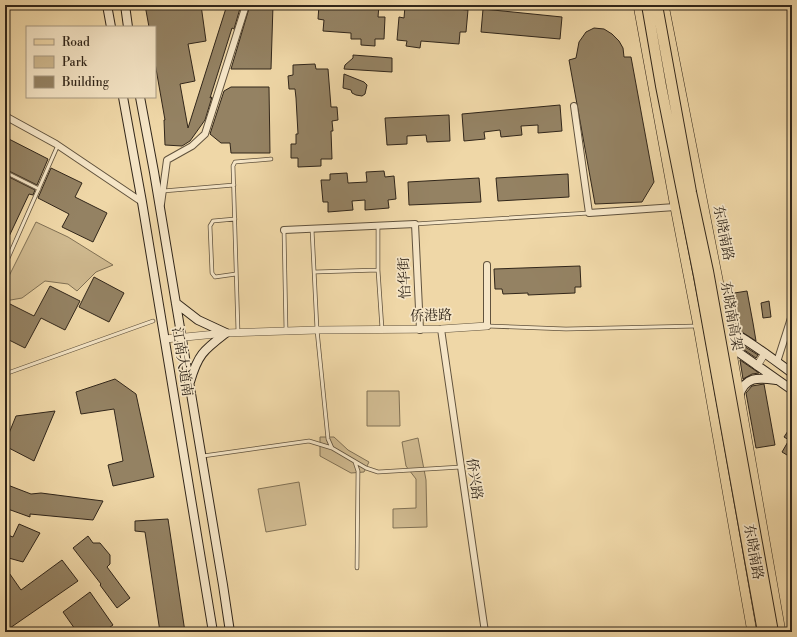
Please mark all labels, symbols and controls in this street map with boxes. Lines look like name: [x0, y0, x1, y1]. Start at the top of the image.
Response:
legend: [26, 26, 156, 98]
text: Road: [62, 35, 90, 50]
text: Park: [62, 55, 88, 70]
text: Building: [61, 75, 110, 90]
street label: 东晓南路: [709, 204, 737, 262]
street label: 怡华街: [395, 257, 415, 299]
street label: 东晓南高架: [716, 280, 746, 352]
street label: 侨港路: [410, 306, 452, 326]
street label: 江南大道南: [168, 326, 196, 398]
street label: 侨兴路: [462, 457, 486, 501]
street label: 东晓南路: [739, 523, 767, 581]

